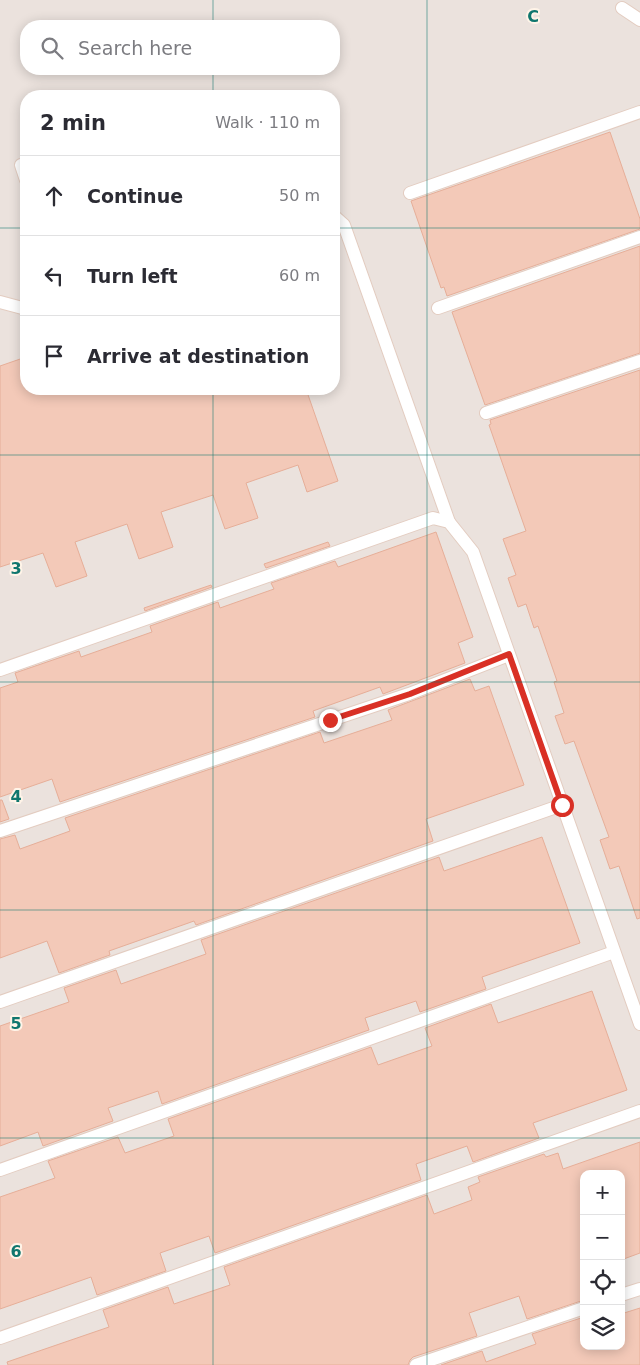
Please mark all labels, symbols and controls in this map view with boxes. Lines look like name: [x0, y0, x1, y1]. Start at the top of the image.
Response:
text: C: [527, 7, 539, 26]
search box: [20, 20, 340, 75]
icon: search: [38, 34, 66, 62]
text: Search here: [78, 37, 192, 59]
text: 2 min: [40, 111, 106, 135]
text: Walk · 110 m: [215, 113, 320, 132]
icon: ahead: [40, 182, 68, 210]
text: Continue: [87, 185, 183, 207]
text: 50 m: [279, 186, 320, 205]
icon: left: [40, 262, 68, 290]
text: Turn left: [87, 265, 178, 287]
text: 60 m: [279, 266, 320, 285]
icon: arrive: [40, 342, 68, 370]
text: Arrive at destination: [87, 345, 309, 367]
text: 3: [10, 559, 22, 578]
route end: [319, 709, 342, 732]
text: 4: [10, 787, 22, 806]
route start: [551, 794, 574, 817]
text: 5: [10, 1014, 22, 1033]
map controls: [580, 1170, 625, 1350]
button: +: [580, 1170, 625, 1215]
button: −: [580, 1215, 625, 1260]
text: 6: [10, 1242, 22, 1261]
button: locate: [580, 1260, 625, 1305]
button: layers: [580, 1305, 625, 1350]

